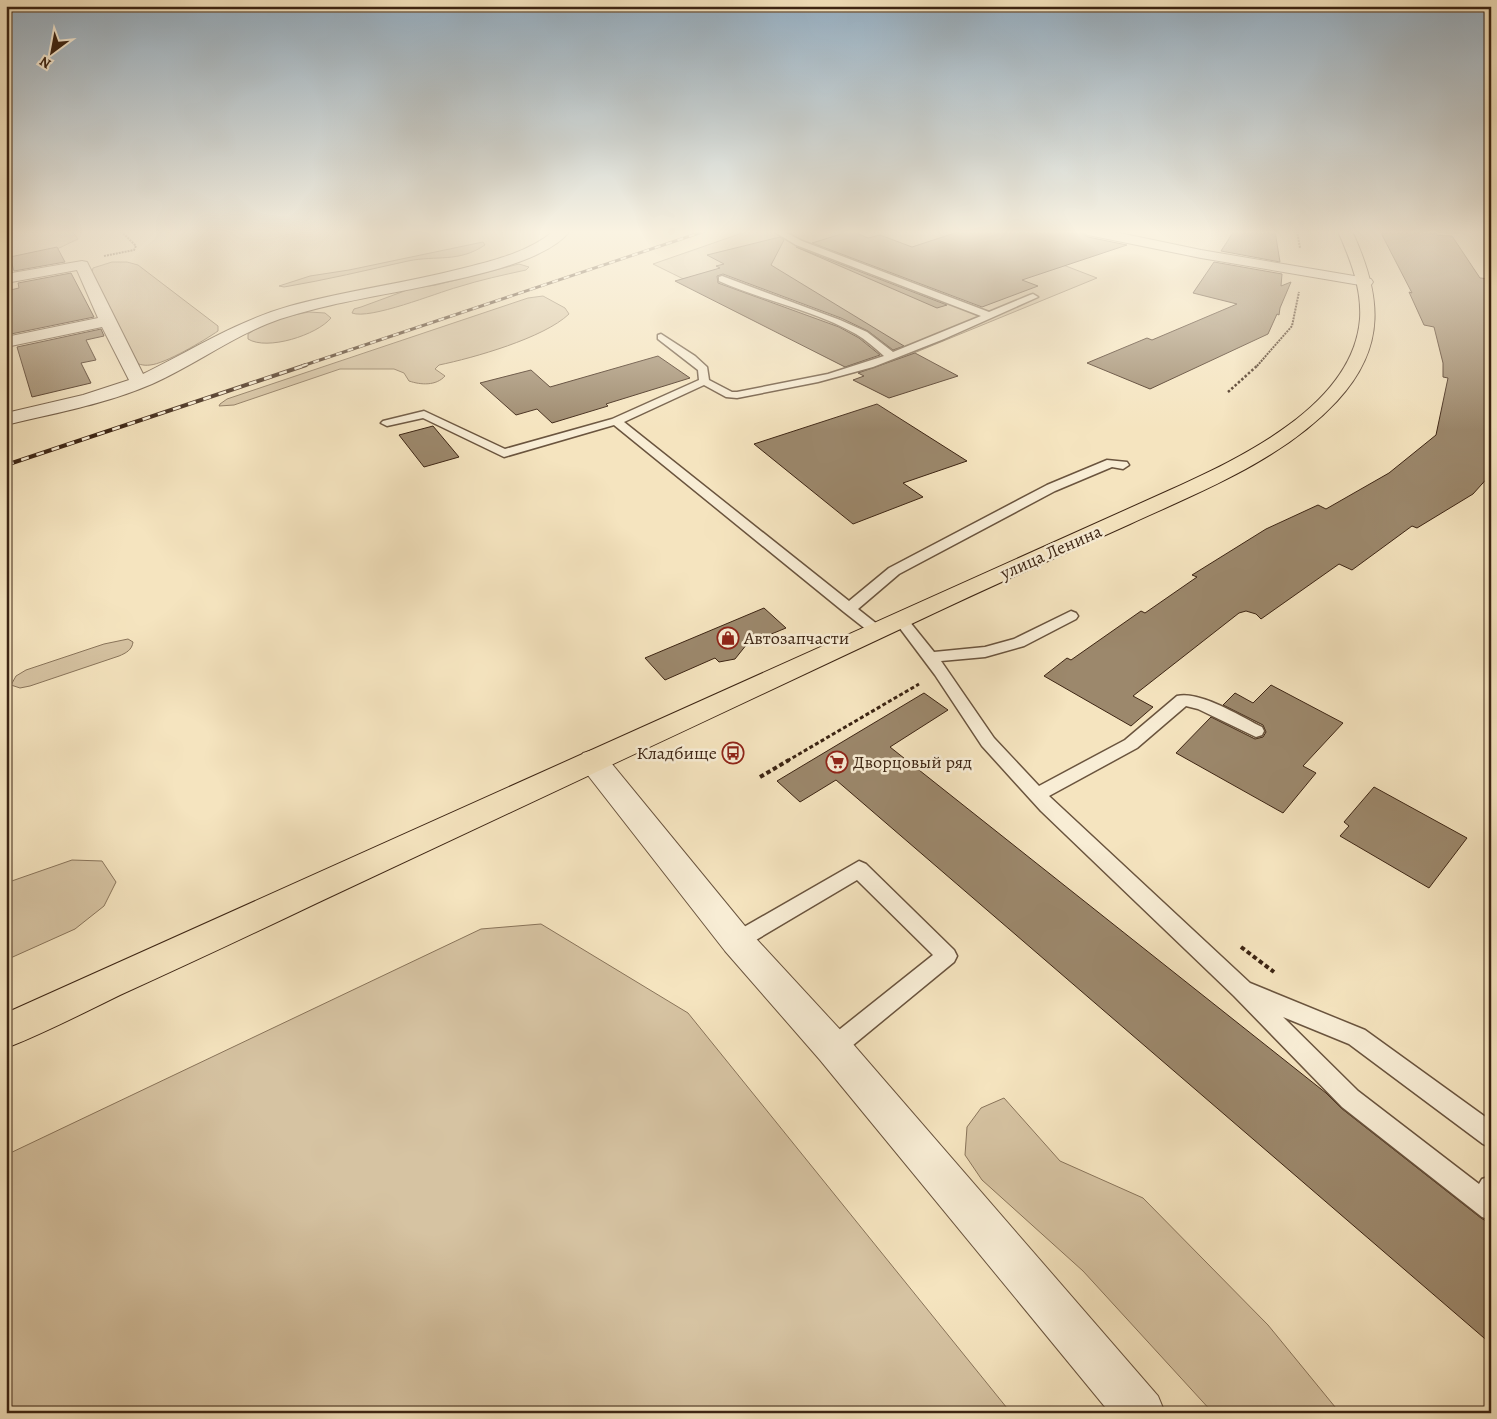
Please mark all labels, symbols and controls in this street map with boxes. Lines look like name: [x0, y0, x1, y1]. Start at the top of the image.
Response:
north arrow: [28, 28, 78, 78]
text: N: [36, 52, 55, 73]
street label: улица Ленина: [995, 519, 1106, 586]
shop icon: Автозапчасти: [716, 626, 740, 650]
place label: Автозапчасти: [743, 626, 849, 650]
place label: Кладбище: [636, 741, 717, 765]
bus stop icon: Кладбище: [721, 741, 745, 765]
supermarket icon: Дворцовый ряд: [825, 750, 849, 774]
place label: Дворцовый ряд: [853, 750, 972, 774]

